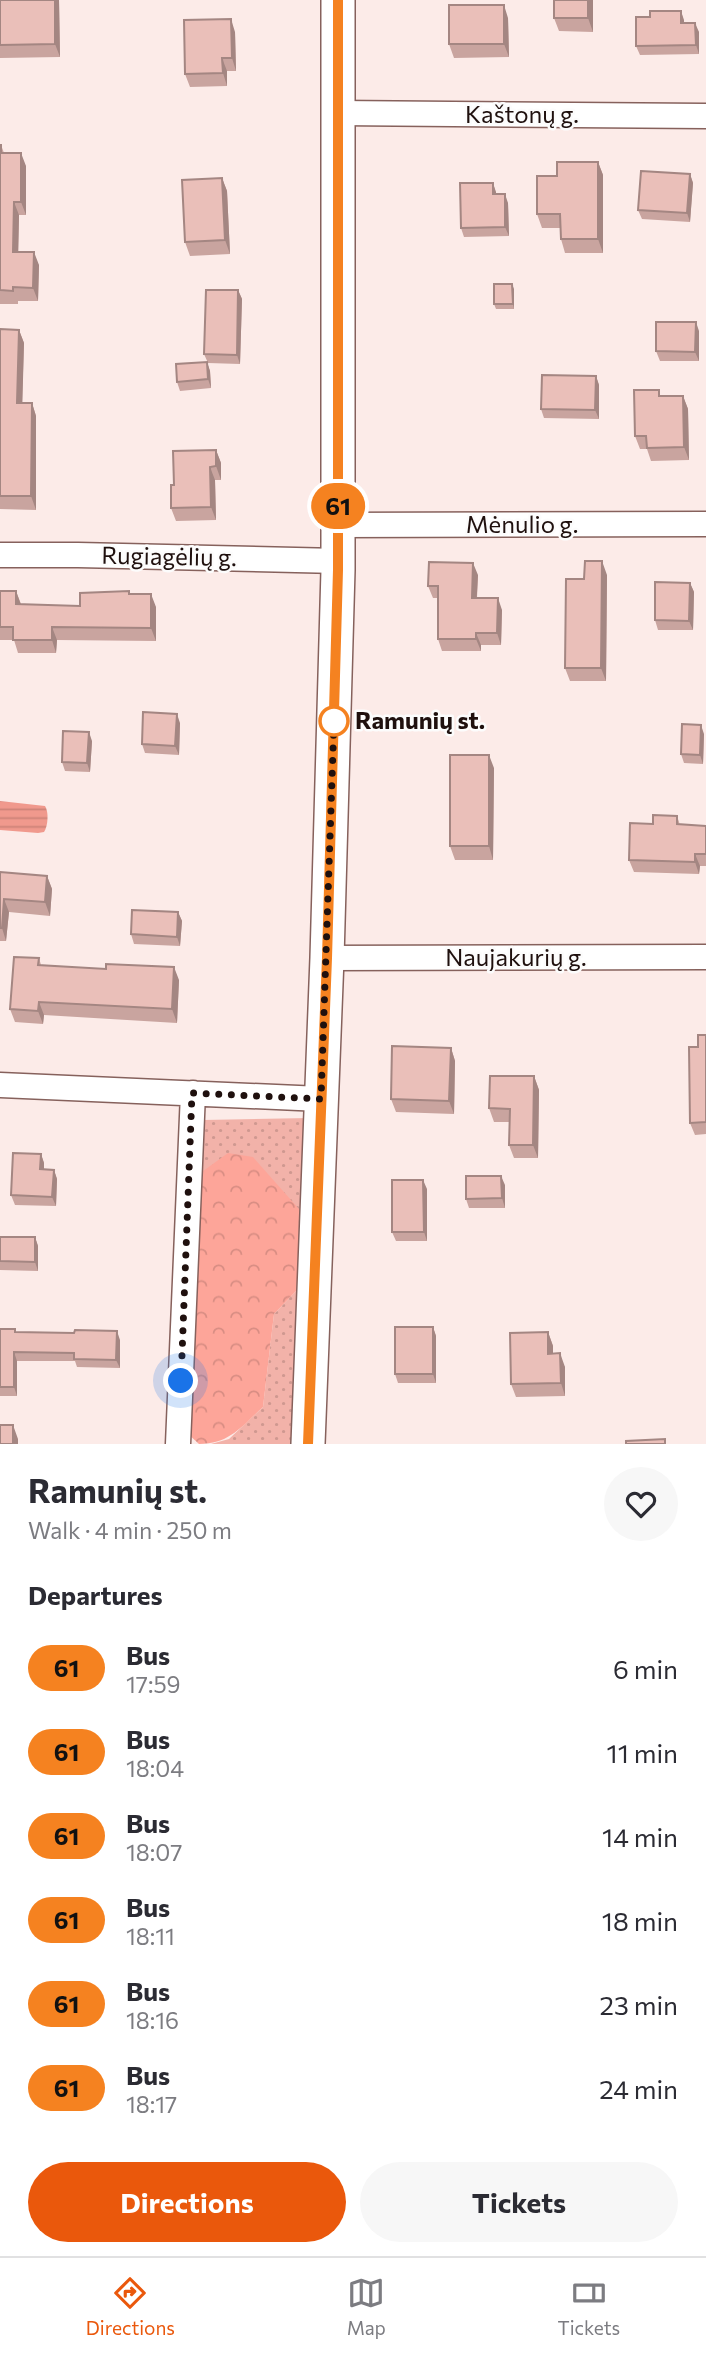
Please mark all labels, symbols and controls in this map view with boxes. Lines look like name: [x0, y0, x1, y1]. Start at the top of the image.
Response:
street label: Kaštonų g.: [465, 99, 579, 128]
line badge: 61: [306, 483, 370, 529]
text: 61: [325, 491, 351, 520]
street label: Mėnulio g.: [466, 509, 578, 538]
street label: Rugiagėlių g.: [101, 540, 237, 571]
place label: Ramunių st.: [355, 705, 485, 734]
marker: Ramunių st.: [319, 706, 349, 736]
street label: Naujakurių g.: [445, 942, 587, 971]
your location: [163, 1363, 198, 1398]
button: heart: [604, 1467, 678, 1541]
text: Ramunių st.: [28, 1469, 207, 1510]
text: Walk · 4 min · 250 m: [28, 1516, 232, 1544]
text: Departures: [28, 1579, 163, 1610]
text: Bus: [126, 1639, 170, 1670]
text: 61: [54, 1653, 79, 1682]
text: 6 min: [613, 1653, 678, 1684]
text: 17:59: [126, 1670, 181, 1698]
text: Bus: [126, 1723, 170, 1754]
text: 61: [54, 1737, 79, 1766]
text: 11 min: [607, 1737, 678, 1768]
text: 18:04: [126, 1754, 184, 1782]
text: Bus: [126, 1807, 170, 1838]
text: 61: [54, 1821, 79, 1850]
text: 14 min: [602, 1821, 678, 1852]
text: 18:07: [126, 1838, 182, 1866]
text: Bus: [126, 1891, 170, 1922]
text: 61: [54, 1905, 79, 1934]
text: 18 min: [602, 1905, 678, 1936]
text: 18:11: [126, 1922, 175, 1950]
text: Bus: [126, 1975, 170, 2006]
text: 61: [54, 1989, 79, 2018]
text: 23 min: [600, 1989, 678, 2020]
text: 18:16: [126, 2006, 179, 2034]
text: Bus: [126, 2059, 170, 2090]
text: 61: [54, 2073, 79, 2102]
text: 24 min: [599, 2073, 678, 2104]
text: 18:17: [126, 2090, 177, 2118]
button: Directions: [28, 2162, 346, 2242]
button: Tickets: [360, 2162, 678, 2242]
tab: Directions: [86, 2274, 175, 2339]
tab: Map: [347, 2274, 386, 2339]
tab: Tickets: [557, 2274, 620, 2339]

